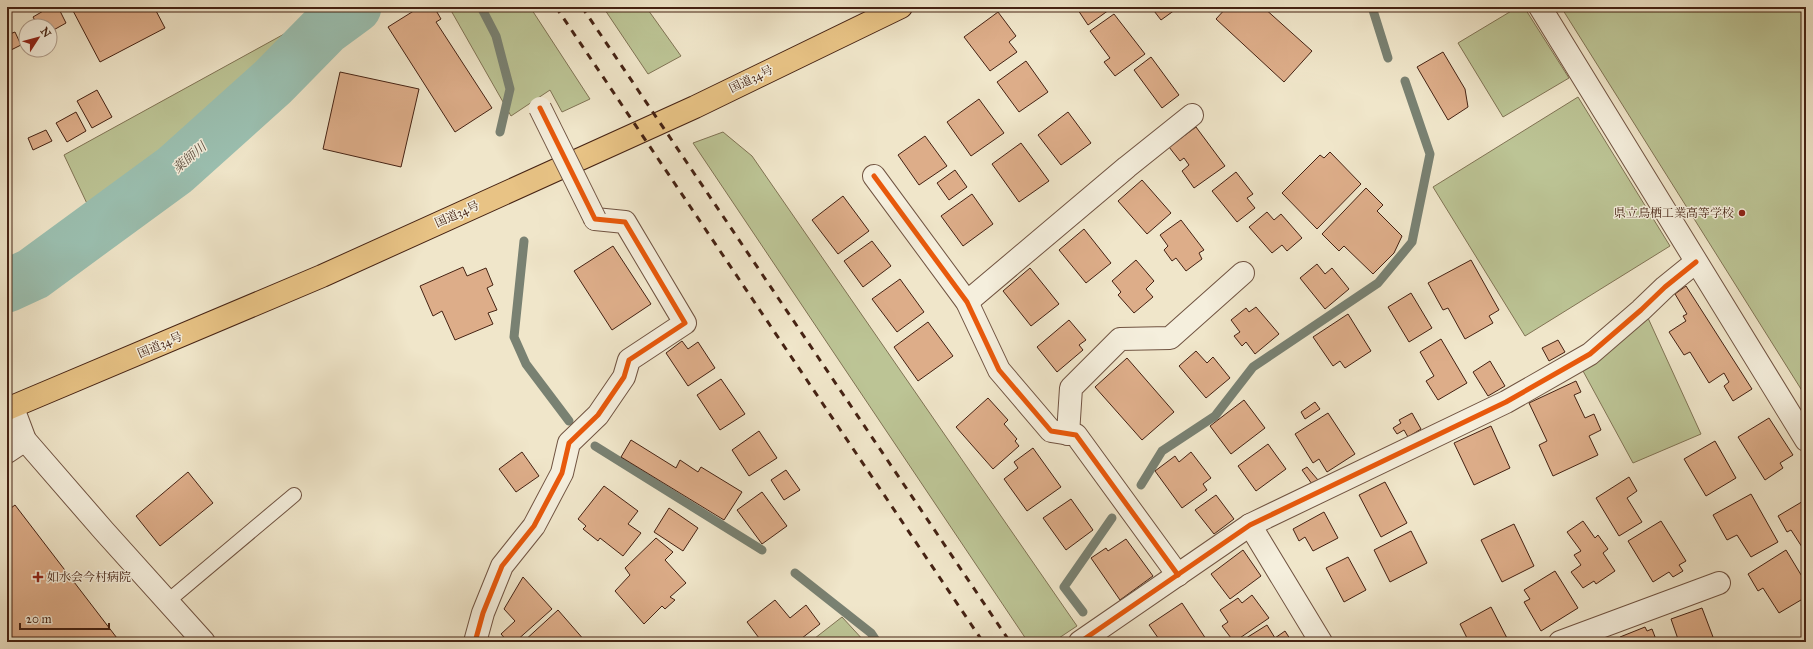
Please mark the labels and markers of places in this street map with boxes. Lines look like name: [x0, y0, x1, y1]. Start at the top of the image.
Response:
place label: 県立鳥栖工業高等学校: [1614, 206, 1734, 220]
marker: 県立鳥栖工業高等学校: [1737, 208, 1747, 218]
place label: 如水会今村病院: [47, 570, 131, 584]
marker: 如水会今村病院: [32, 571, 44, 583]

